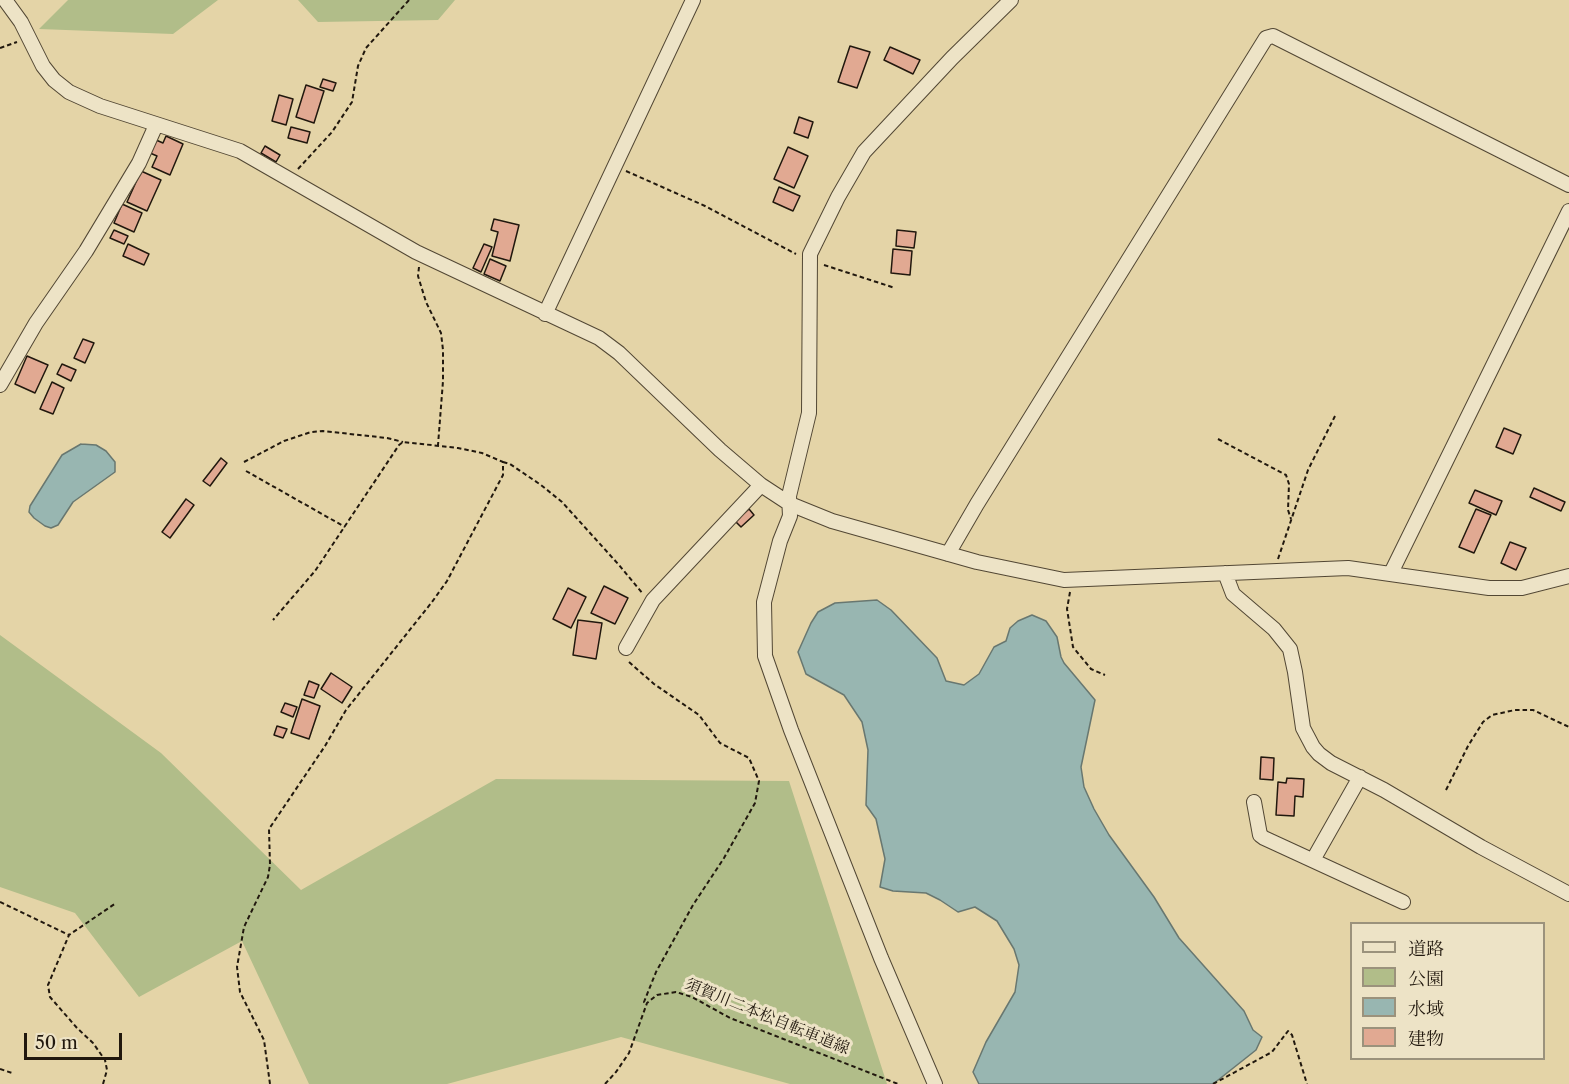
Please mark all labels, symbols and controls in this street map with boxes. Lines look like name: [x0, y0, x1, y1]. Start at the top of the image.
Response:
legend: [1350, 922, 1545, 1060]
text: 道路: [1408, 938, 1444, 960]
text: 公園: [1408, 968, 1444, 990]
street label: 須賀川二本松自転車道線: [682, 975, 852, 1059]
text: 水域: [1408, 998, 1444, 1020]
scale bar: [27, 1021, 124, 1059]
text: 建物: [1408, 1028, 1444, 1050]
text: 50 m: [35, 1032, 78, 1054]

